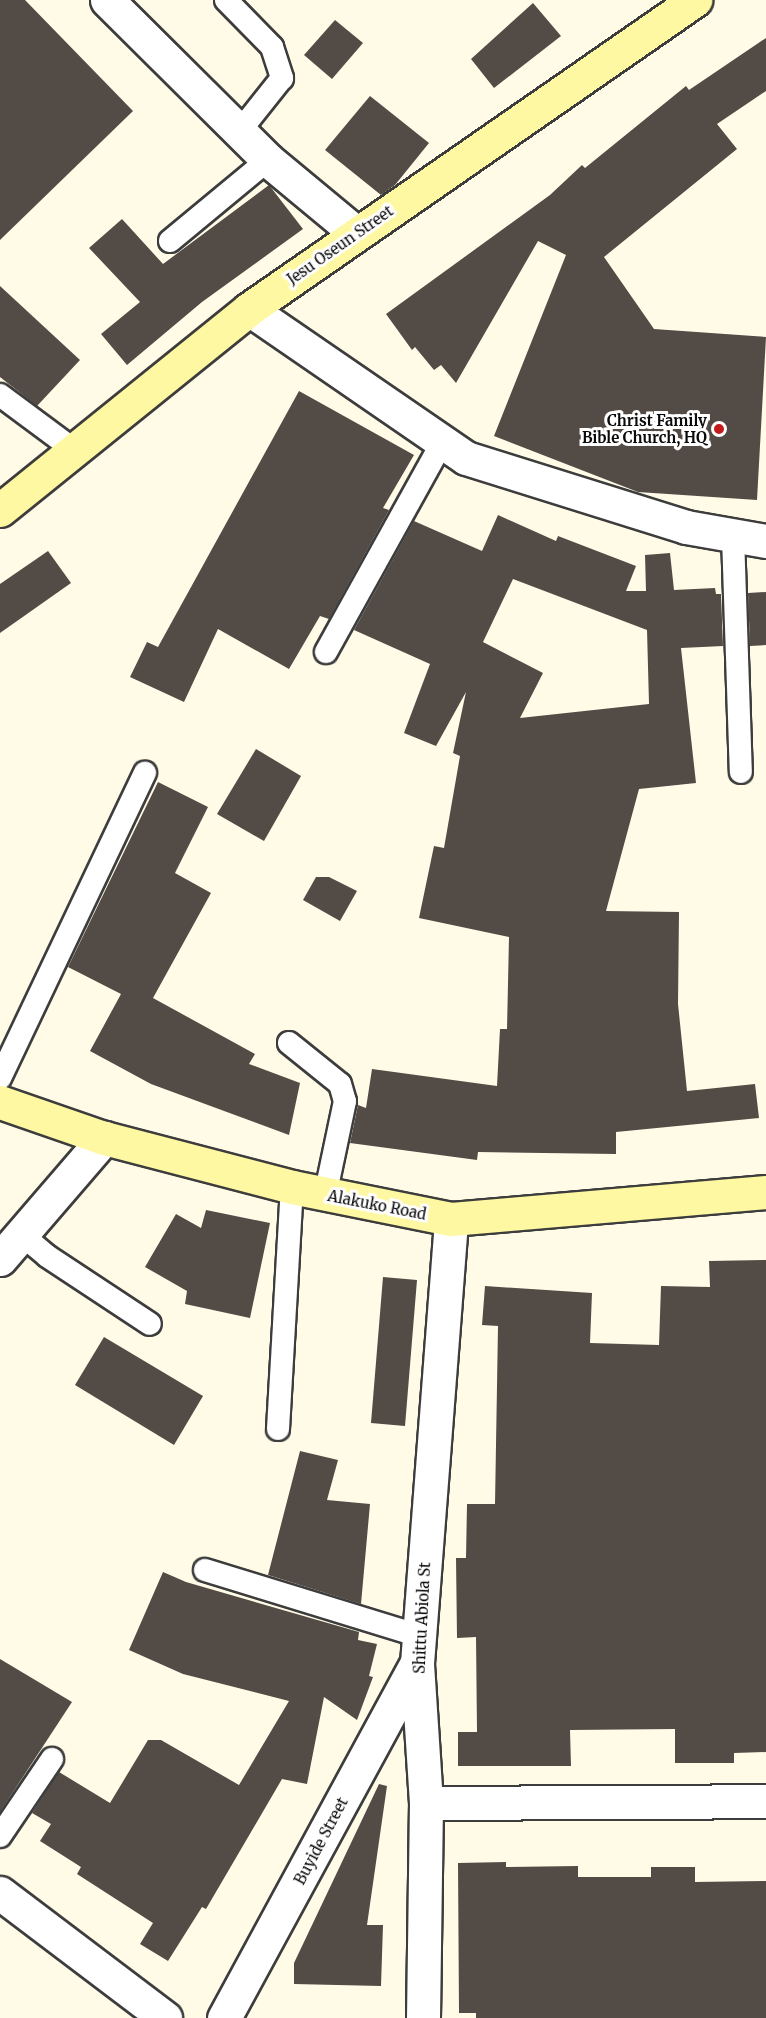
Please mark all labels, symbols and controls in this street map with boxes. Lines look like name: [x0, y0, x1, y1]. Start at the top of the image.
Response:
street label: Jesu Oseun Street: [284, 202, 396, 288]
place label: Christ Family Bible Church, HQ: [582, 411, 707, 446]
marker: Christ Family Bible Church, HQ: [712, 422, 726, 436]
street label: Alakuko Road: [326, 1187, 428, 1223]
street label: Shittu Abiola St: [410, 1562, 434, 1674]
street label: Buyide Street: [290, 1794, 352, 1888]

